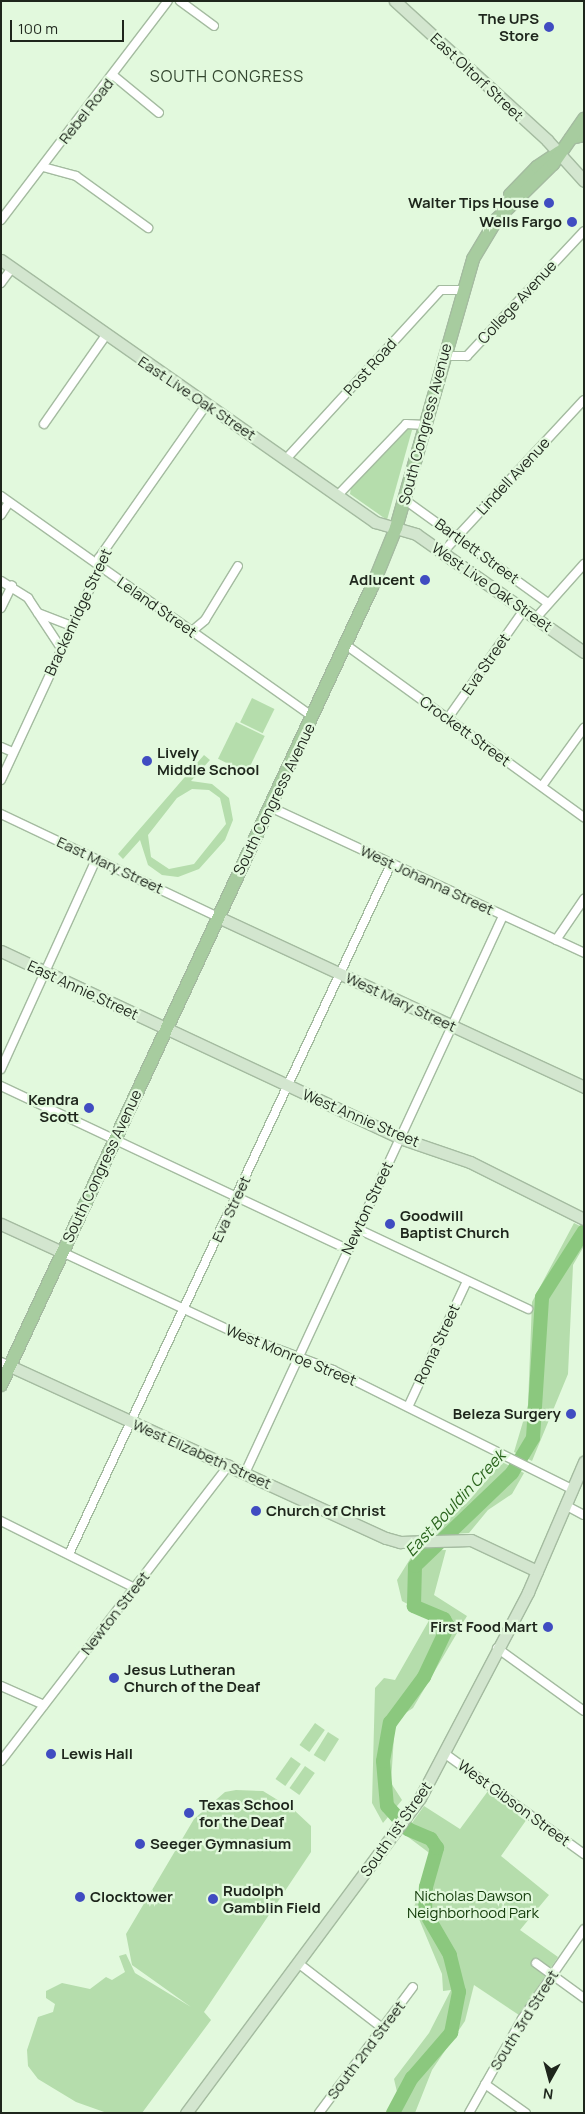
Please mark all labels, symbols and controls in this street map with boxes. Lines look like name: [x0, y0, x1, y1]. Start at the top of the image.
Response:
place label: The UPS Store: [478, 9, 539, 44]
scale bar: [12, 10, 126, 42]
text: 100 m: [18, 18, 58, 39]
marker: The UPS Store: [543, 21, 555, 33]
street label: East Oltorf Street: [427, 29, 527, 125]
district label: SOUTH CONGRESS: [148, 66, 306, 86]
street label: Rebel Road: [55, 75, 117, 147]
place label: Walter Tips House: [408, 194, 539, 212]
marker: Walter Tips House: [543, 197, 555, 209]
place label: Wells Fargo: [479, 213, 562, 231]
marker: Wells Fargo: [566, 216, 578, 228]
street label: College Avenue: [474, 257, 560, 347]
street label: Post Road: [340, 335, 400, 399]
street label: South Congress Avenue: [395, 341, 455, 507]
street label: East Live Oak Street: [135, 352, 259, 444]
street label: Lindell Avenue: [473, 434, 553, 518]
street label: Bartlett Street: [432, 515, 522, 587]
street label: West Live Oak Street: [428, 539, 556, 635]
street label: Brackenridge Street: [41, 546, 115, 678]
place label: Adlucent: [349, 571, 415, 589]
street label: Leland Street: [114, 573, 200, 641]
marker: Adlucent: [419, 574, 431, 586]
street label: Eva Street: [458, 630, 514, 698]
street label: Crockett Street: [416, 692, 514, 770]
street label: South Congress Avenue: [229, 720, 319, 878]
place label: Lively Middle School: [157, 743, 259, 778]
marker: Lively Middle School: [141, 755, 153, 767]
street label: East Mary Street: [54, 833, 166, 897]
street label: West Johanna Street: [357, 841, 497, 919]
street label: East Annie Street: [25, 956, 141, 1024]
street label: West Mary Street: [343, 968, 459, 1036]
street label: West Annie Street: [300, 1085, 422, 1151]
street label: South Congress Avenue: [59, 1087, 145, 1245]
place label: Kendra Scott: [28, 1090, 79, 1125]
marker: Kendra Scott: [83, 1102, 95, 1114]
street label: Newton Street: [338, 1159, 396, 1257]
street label: Eva Street: [208, 1173, 254, 1245]
place label: Goodwill Baptist Church: [400, 1206, 509, 1241]
marker: Goodwill Baptist Church: [384, 1218, 396, 1230]
street label: Roma Street: [411, 1301, 463, 1387]
street label: West Monroe Street: [223, 1321, 359, 1389]
place label: Beleza Surgery: [453, 1405, 561, 1423]
marker: Beleza Surgery: [565, 1408, 577, 1420]
street label: West Elizabeth Street: [130, 1415, 274, 1493]
water label: East Bouldin Creek: [401, 1446, 509, 1560]
place label: Church of Christ: [266, 1502, 386, 1520]
marker: Church of Christ: [250, 1505, 262, 1517]
street label: Newton Street: [77, 1568, 153, 1658]
place label: First Food Mart: [430, 1618, 538, 1636]
marker: First Food Mart: [542, 1621, 554, 1633]
place label: Jesus Lutheran Church of the Deaf: [124, 1660, 260, 1695]
marker: Jesus Lutheran Church of the Deaf: [108, 1672, 120, 1684]
place label: Lewis Hall: [61, 1745, 133, 1763]
marker: Lewis Hall: [45, 1748, 57, 1760]
street label: West Gibson Street: [454, 1756, 574, 1850]
street label: South 1st Street: [357, 1778, 435, 1880]
place label: Texas School for the Deaf: [199, 1795, 294, 1830]
marker: Texas School for the Deaf: [183, 1807, 195, 1819]
place label: Seeger Gymnasium: [150, 1835, 291, 1853]
marker: Seeger Gymnasium: [134, 1838, 146, 1850]
place label: Rudolph Gamblin Field: [223, 1881, 321, 1916]
park label: Nicholas Dawson Neighborhood Park: [407, 1886, 539, 1921]
place label: Clocktower: [90, 1888, 173, 1906]
marker: Clocktower: [74, 1891, 86, 1903]
marker: Rudolph Gamblin Field: [207, 1893, 219, 1905]
street label: South 3rd Street: [486, 1967, 562, 2073]
street label: South 2nd Street: [323, 1997, 409, 2103]
north arrow: [525, 2054, 575, 2104]
text: N: [542, 2084, 554, 2104]

